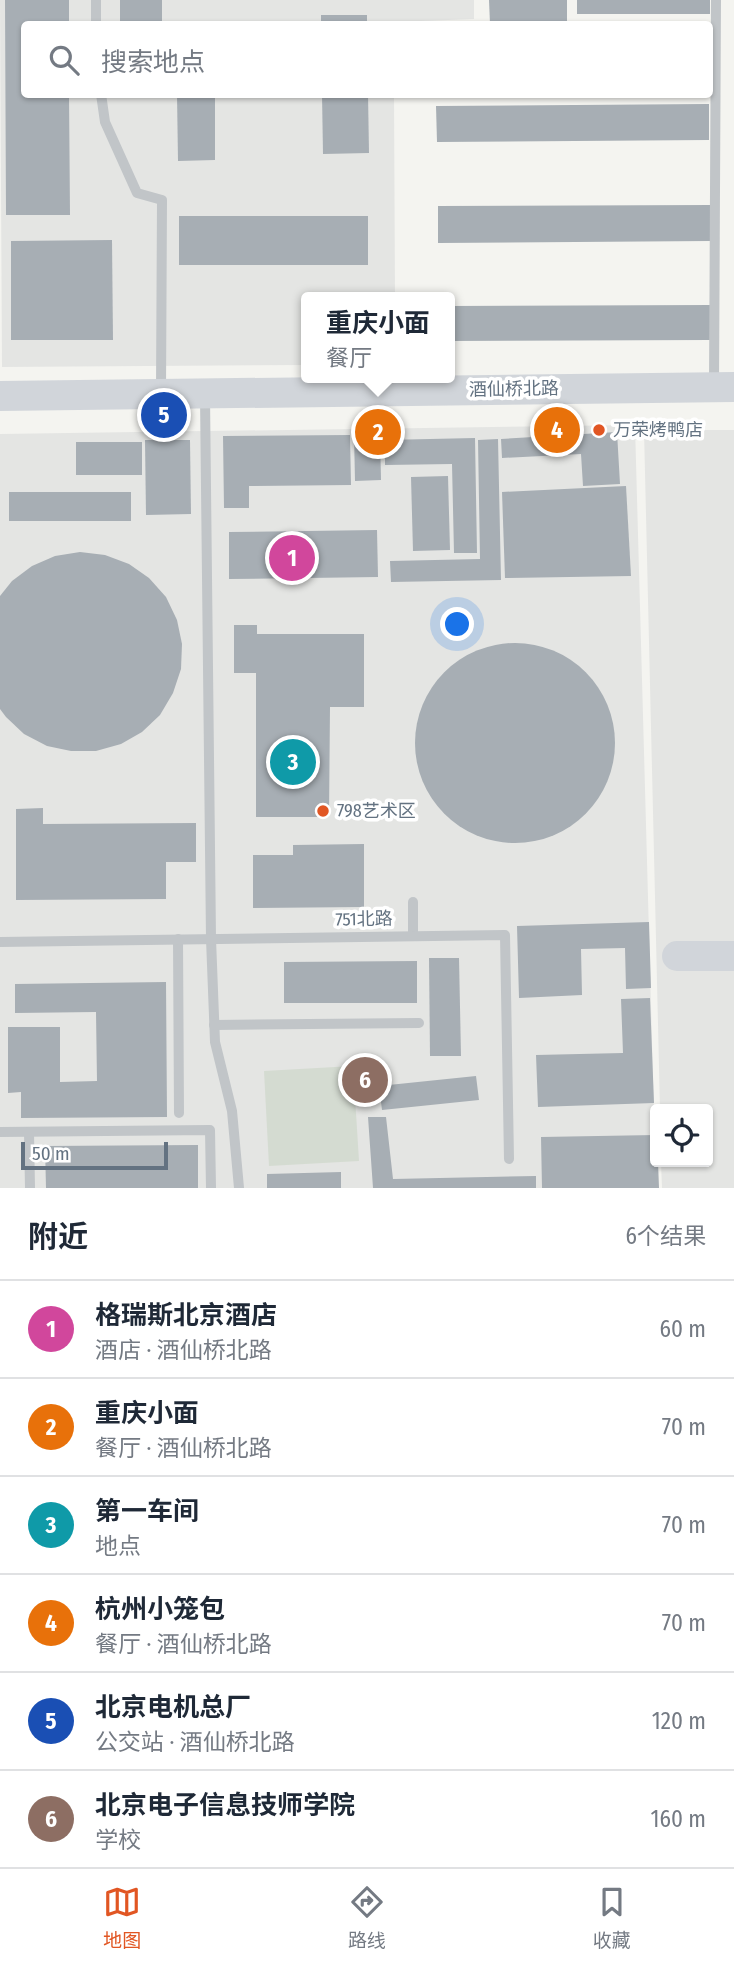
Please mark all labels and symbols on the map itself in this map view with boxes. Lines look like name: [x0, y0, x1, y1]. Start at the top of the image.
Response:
street label: 酒仙桥北路: [469, 377, 559, 401]
pin: 5: [141, 389, 187, 441]
pin: 4: [534, 404, 580, 456]
pin: 2: [355, 406, 401, 458]
place label: 万荣烤鸭店: [613, 419, 703, 441]
marker: 万荣烤鸭店: [591, 422, 607, 438]
pin: 1: [269, 532, 315, 584]
your location: [440, 607, 474, 641]
pin: 3: [270, 736, 316, 788]
place label: 798艺术区: [337, 800, 416, 822]
marker: 798艺术区: [315, 803, 331, 819]
street label: 751北路: [335, 908, 393, 930]
pin: 6: [342, 1054, 388, 1106]
scale bar: [21, 1139, 168, 1171]

